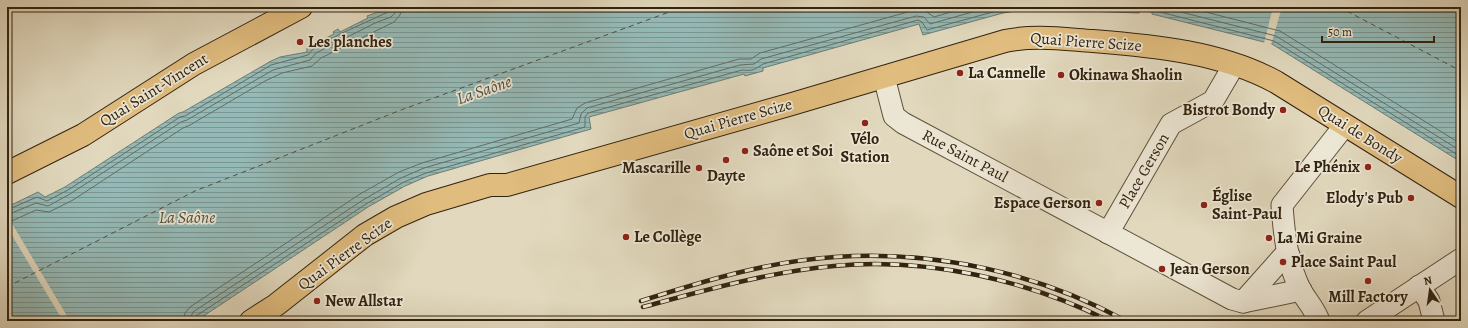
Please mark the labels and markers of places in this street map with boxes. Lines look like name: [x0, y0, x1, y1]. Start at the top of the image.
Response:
place label: Les planches: [308, 31, 392, 53]
marker: Les planches: [295, 37, 305, 47]
place label: La Cannelle: [968, 62, 1046, 84]
place label: Okinawa Shaolin: [1069, 64, 1182, 86]
marker: La Cannelle: [955, 68, 965, 78]
marker: Okinawa Shaolin: [1056, 70, 1066, 80]
place label: Bistrot Bondy: [1183, 99, 1276, 121]
marker: Bistrot Bondy: [1278, 105, 1288, 115]
marker: Vélo Station: [860, 118, 870, 128]
place label: Vélo Station: [841, 128, 889, 168]
place label: Saône et Soi: [753, 140, 833, 162]
marker: Saône et Soi: [740, 146, 750, 156]
marker: Dayte: [721, 155, 731, 165]
place label: Le Phénix: [1294, 156, 1360, 178]
place label: Mascarille: [622, 157, 691, 179]
marker: Le Phénix: [1363, 162, 1373, 172]
marker: Mascarille: [694, 163, 704, 173]
place label: Dayte: [707, 165, 745, 187]
place label: Église Saint-Paul: [1212, 185, 1283, 225]
place label: Elody's Pub: [1326, 187, 1403, 209]
place label: Espace Gerson: [994, 192, 1091, 214]
marker: Elody's Pub: [1406, 193, 1416, 203]
marker: Espace Gerson: [1094, 198, 1104, 208]
marker: Église Saint-Paul: [1199, 200, 1209, 210]
place label: Le Collège: [634, 226, 702, 248]
place label: La Mi Graine: [1277, 227, 1362, 249]
marker: Le Collège: [621, 232, 631, 242]
marker: La Mi Graine: [1264, 233, 1274, 243]
place label: Place Saint Paul: [1291, 251, 1397, 273]
marker: Place Saint Paul: [1278, 257, 1288, 267]
place label: Jean Gerson: [1170, 258, 1250, 280]
marker: Jean Gerson: [1157, 264, 1167, 274]
marker: Mill Factory: [1363, 276, 1373, 286]
place label: Mill Factory: [1328, 286, 1408, 308]
place label: New Allstar: [325, 290, 403, 312]
marker: New Allstar: [312, 296, 322, 306]

